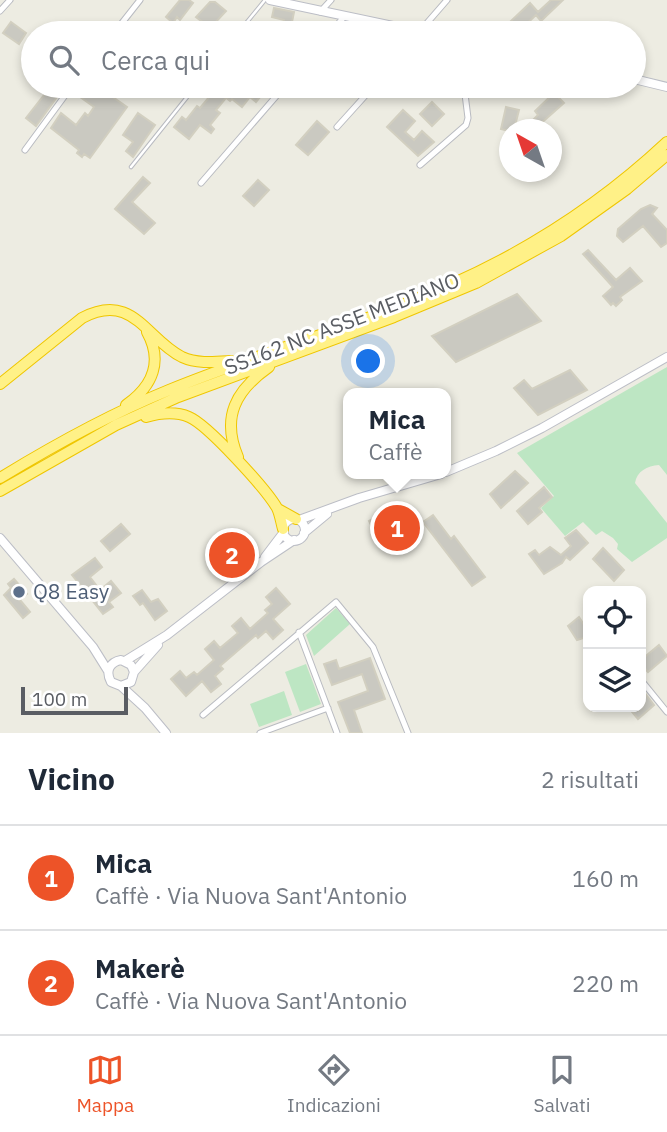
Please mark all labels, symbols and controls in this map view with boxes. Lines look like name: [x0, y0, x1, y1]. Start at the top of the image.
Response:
search box: [21, 21, 646, 98]
icon: search: [45, 41, 83, 79]
text: Cerca qui: [101, 43, 210, 77]
north arrow: [499, 119, 562, 182]
street label: SS162 NC ASSE MEDIANO: [220, 265, 463, 381]
your location: [351, 344, 385, 378]
popup: [343, 388, 451, 479]
text: Mica: [369, 402, 425, 436]
text: Caffè: [369, 436, 423, 466]
pin: 1: [374, 502, 420, 554]
pin: 2: [209, 529, 255, 581]
place label: Q8 Easy: [33, 577, 110, 605]
marker: Q8 Easy: [11, 584, 27, 600]
map controls: [583, 586, 646, 712]
button: locate: [583, 586, 646, 649]
button: layers: [583, 649, 646, 712]
scale bar: [21, 684, 128, 716]
text: 100 m: [32, 687, 87, 711]
text: Vicino: [28, 759, 115, 798]
text: 2 risultati: [541, 764, 639, 794]
text: Mica: [95, 846, 152, 880]
text: 1: [44, 863, 58, 893]
text: 160 m: [572, 863, 639, 893]
text: Caffè · Via Nuova Sant'Antonio: [95, 880, 407, 910]
text: Makerè: [95, 951, 185, 985]
text: 2: [44, 968, 58, 998]
text: 220 m: [572, 968, 639, 998]
text: Caffè · Via Nuova Sant'Antonio: [95, 985, 407, 1015]
tab: Mappa: [76, 1051, 134, 1117]
tab: Indicazioni: [287, 1051, 381, 1117]
tab: Salvati: [534, 1051, 591, 1117]

